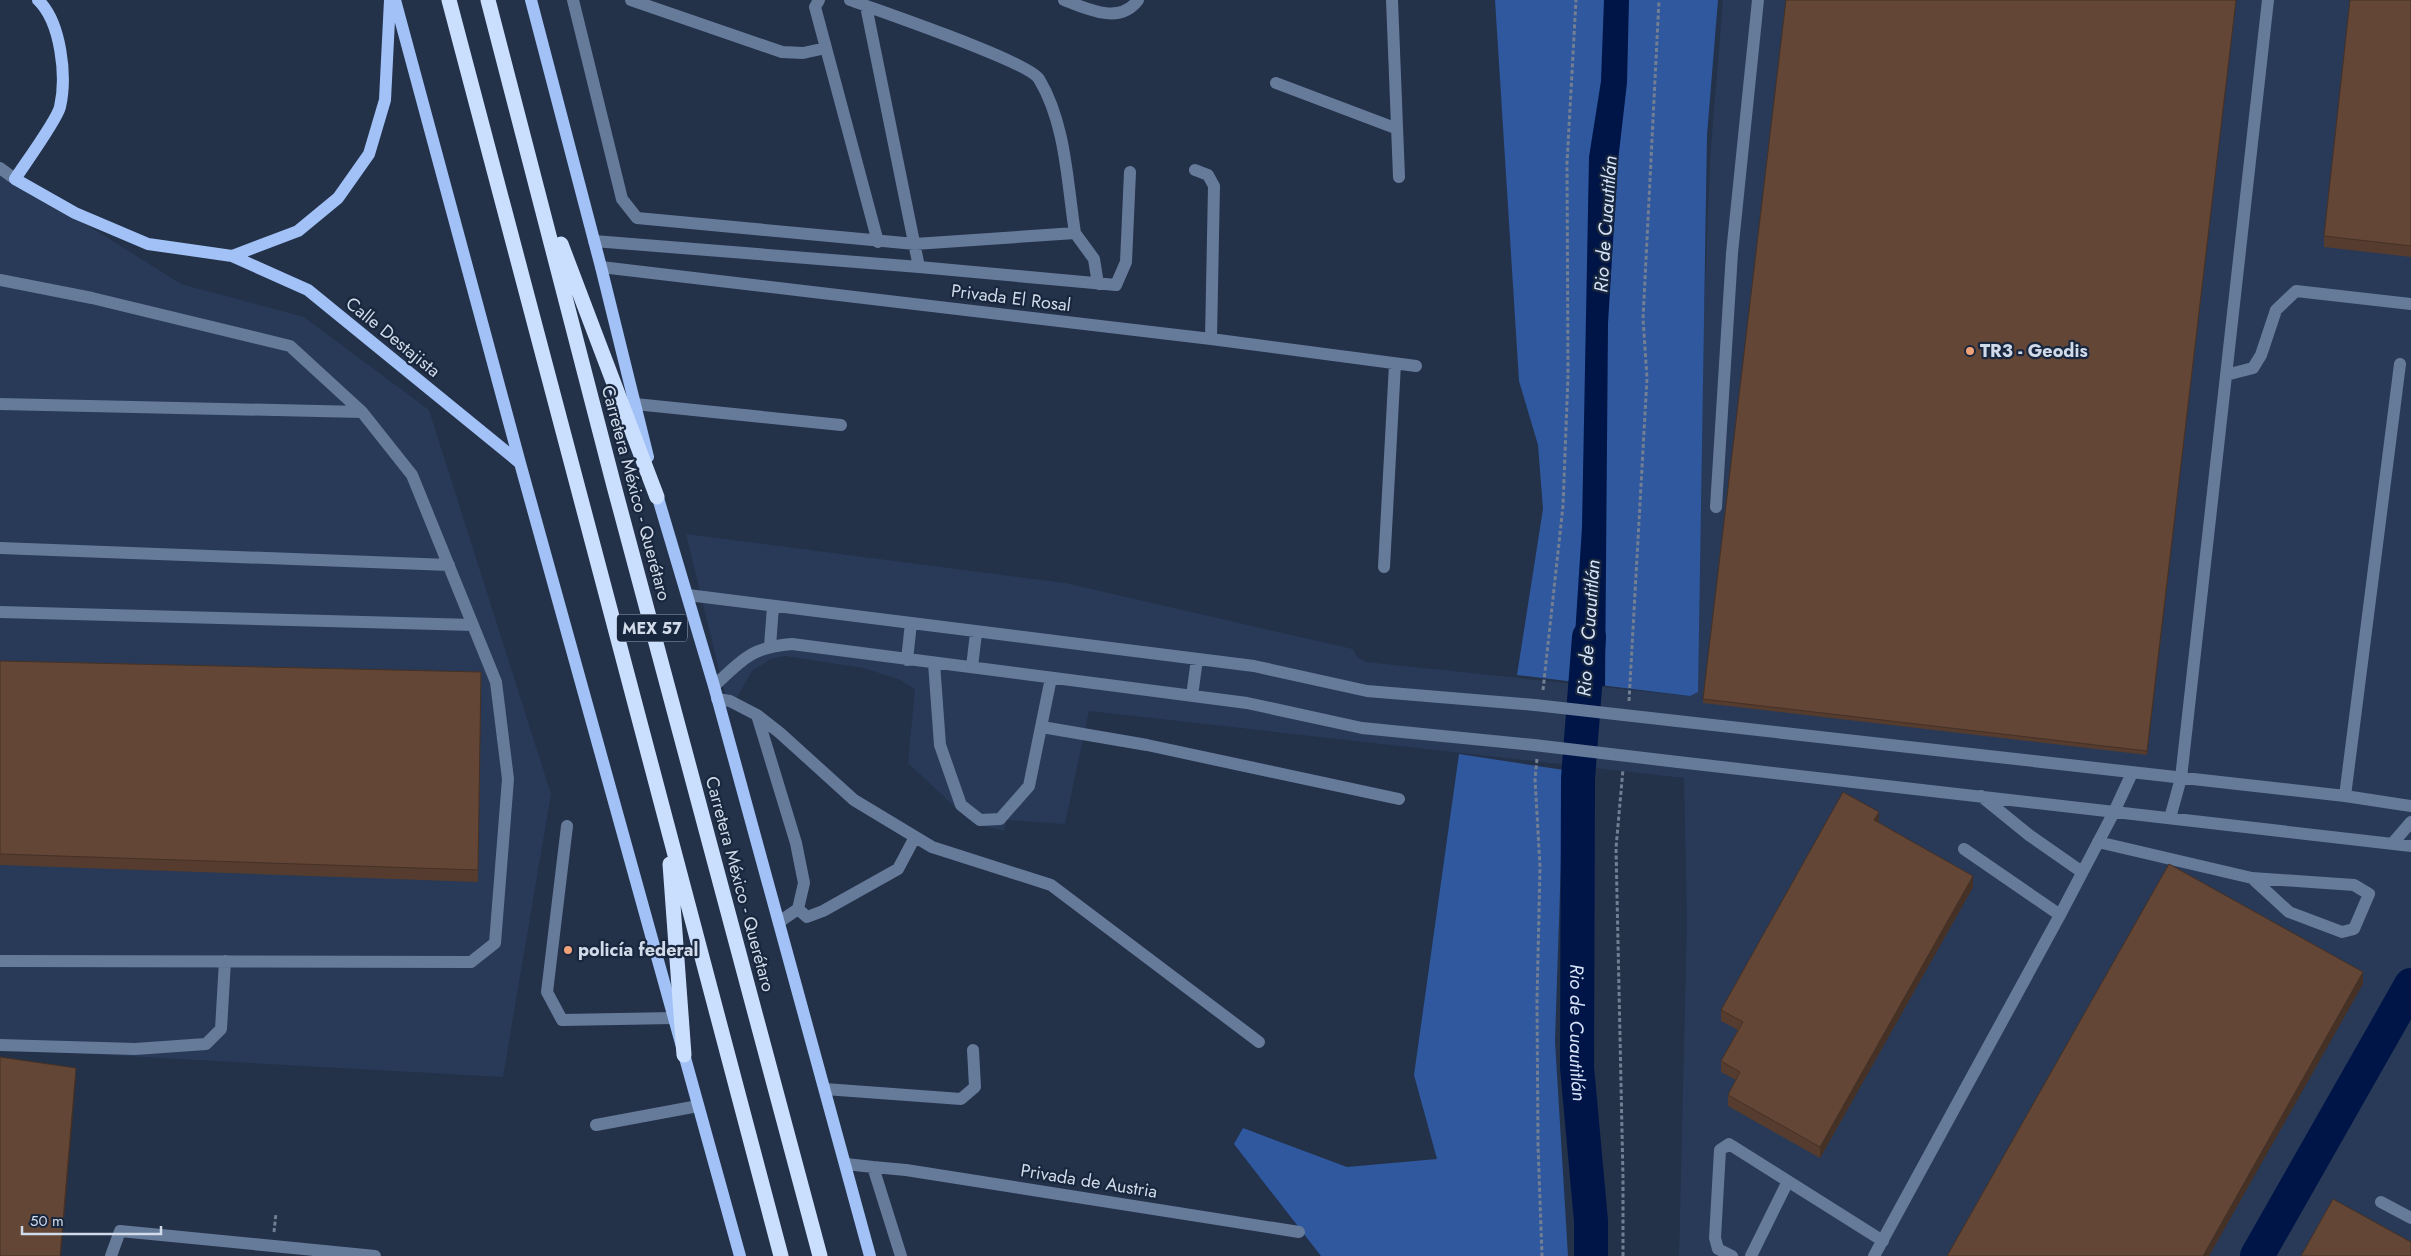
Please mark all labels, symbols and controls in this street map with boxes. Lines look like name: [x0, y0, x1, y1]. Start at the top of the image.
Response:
water label: Rio de Cuautitlán: [1587, 155, 1624, 293]
street label: Privada El Rosal: [950, 278, 1072, 318]
street label: Calle Destajista: [340, 291, 446, 383]
place label: TR3 - Geodis: [1980, 338, 2088, 364]
marker: TR3 - Geodis: [1964, 345, 1976, 357]
street label: Carretera México - Querétaro: [595, 382, 677, 604]
water label: Rio de Cuautitlán: [1570, 559, 1607, 697]
road number: MEX 57: [617, 614, 687, 641]
street label: Carretera México - Querétaro: [699, 773, 781, 995]
place label: policía federal: [578, 937, 698, 963]
marker: policía federal: [562, 944, 574, 956]
water label: Rio de Cuautitlán: [1563, 964, 1593, 1102]
street label: Privada de Austria: [1019, 1157, 1159, 1205]
scale bar: [22, 1204, 161, 1236]
text: 50 m: [30, 1210, 64, 1232]

